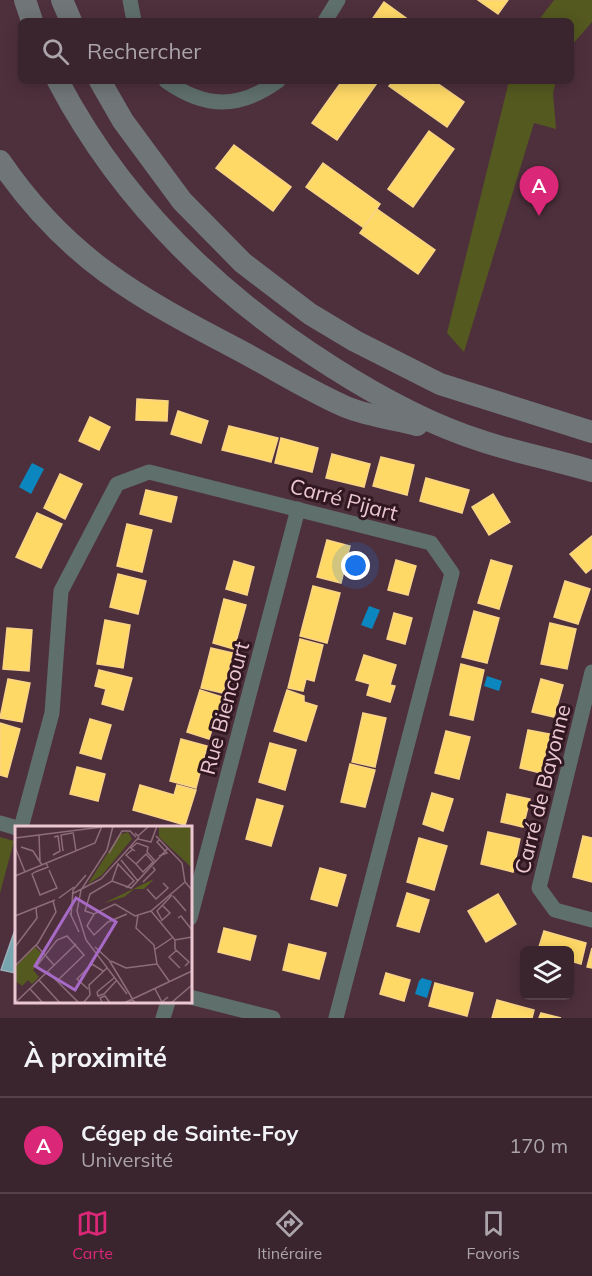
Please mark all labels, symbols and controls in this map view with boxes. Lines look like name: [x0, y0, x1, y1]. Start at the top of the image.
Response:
search box: [18, 18, 574, 84]
icon: search: [39, 35, 72, 68]
text: Rechercher: [87, 37, 201, 65]
pin: A: [520, 166, 558, 216]
street label: Carré Pijart: [287, 472, 401, 526]
your location: [341, 551, 370, 580]
street label: Rue Biencourt: [194, 639, 254, 777]
street label: Carré de Bayonne: [508, 701, 576, 877]
inset map: [15, 826, 192, 1003]
map controls: [520, 946, 574, 1000]
button: layers: [520, 946, 574, 1000]
text: À proximité: [24, 1041, 167, 1074]
text: Cégep de Sainte-Foy: [81, 1119, 298, 1147]
text: A: [36, 1133, 51, 1158]
text: 170 m: [509, 1133, 568, 1158]
text: Université: [81, 1147, 173, 1172]
tab: Carte: [72, 1207, 113, 1263]
tab: Itinéraire: [257, 1207, 322, 1263]
tab: Favoris: [467, 1207, 520, 1263]

